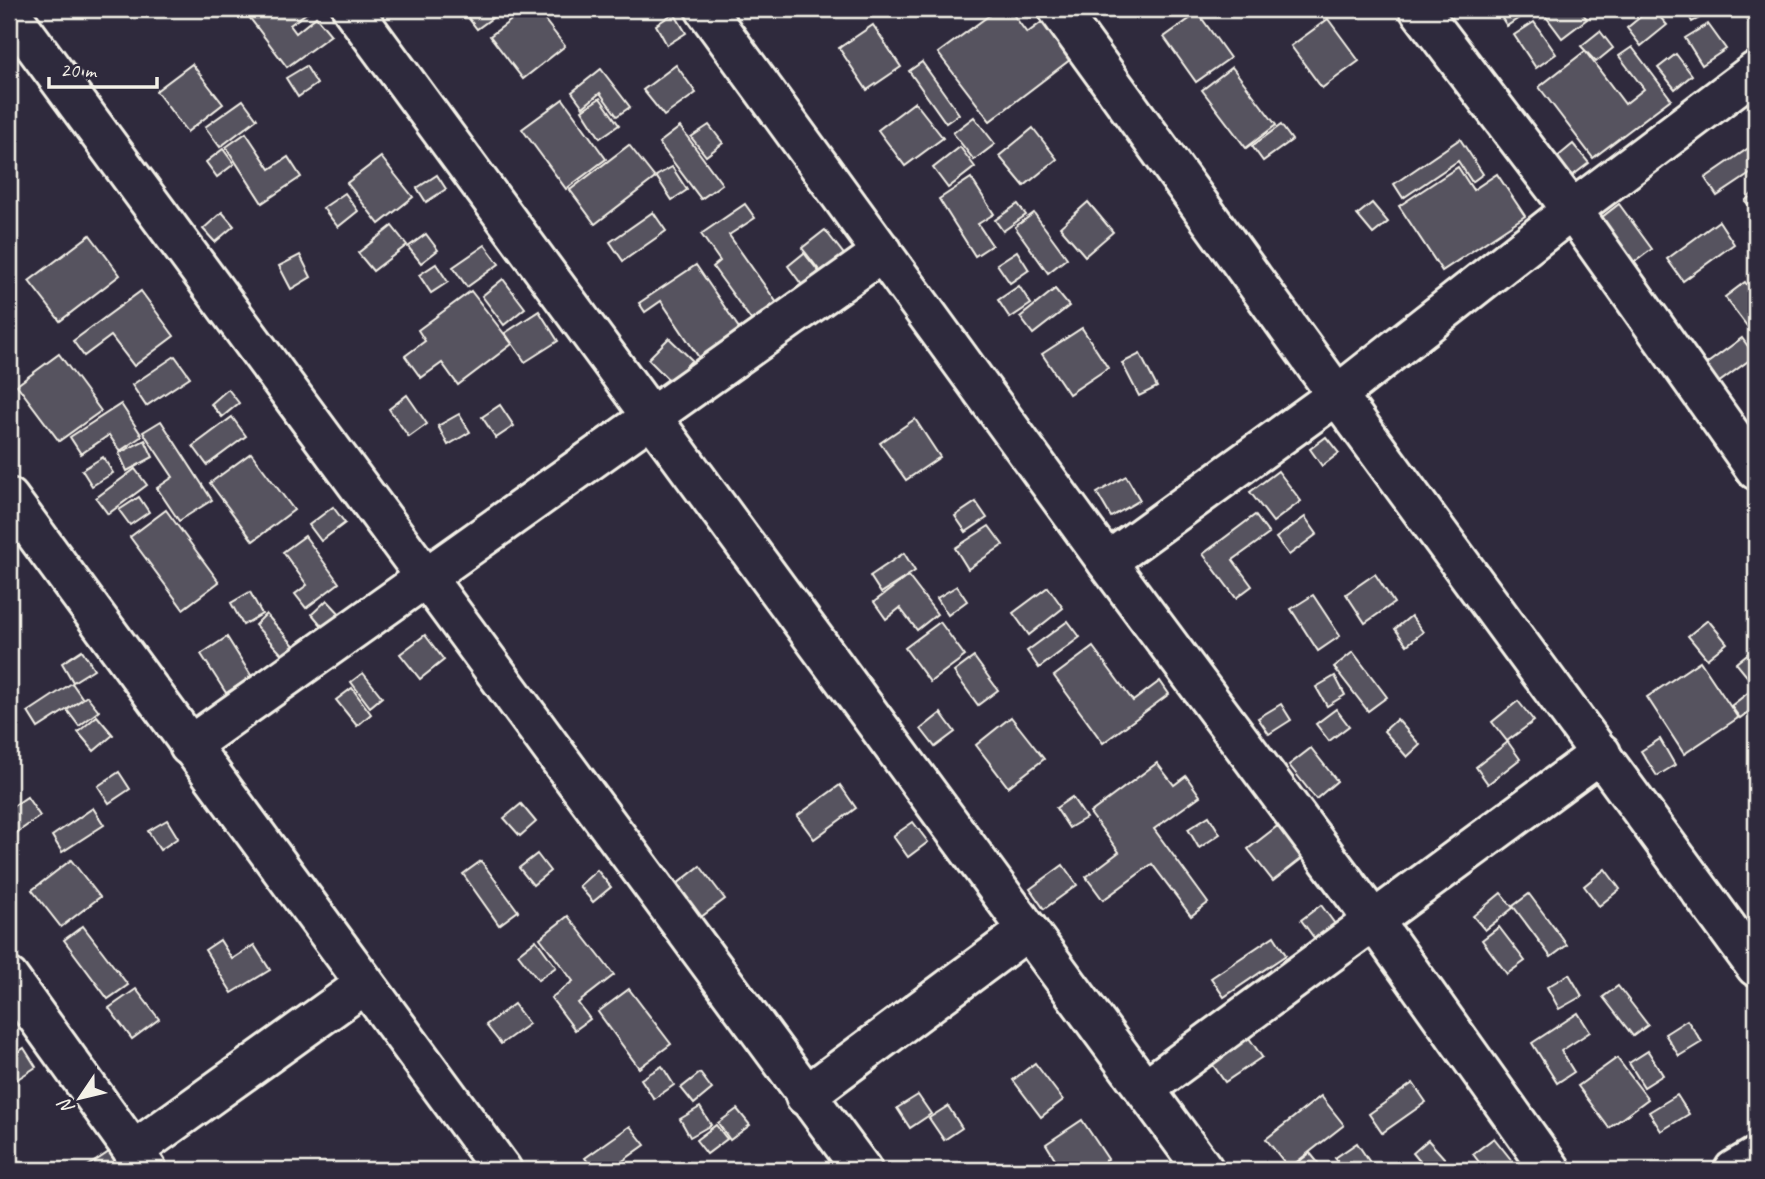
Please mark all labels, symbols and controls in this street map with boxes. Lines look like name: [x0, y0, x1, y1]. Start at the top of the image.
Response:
scale bar: [49, 46, 158, 90]
text: 20 m: [60, 57, 98, 83]
north arrow: [46, 1064, 116, 1134]
text: N: [52, 1093, 80, 1119]

